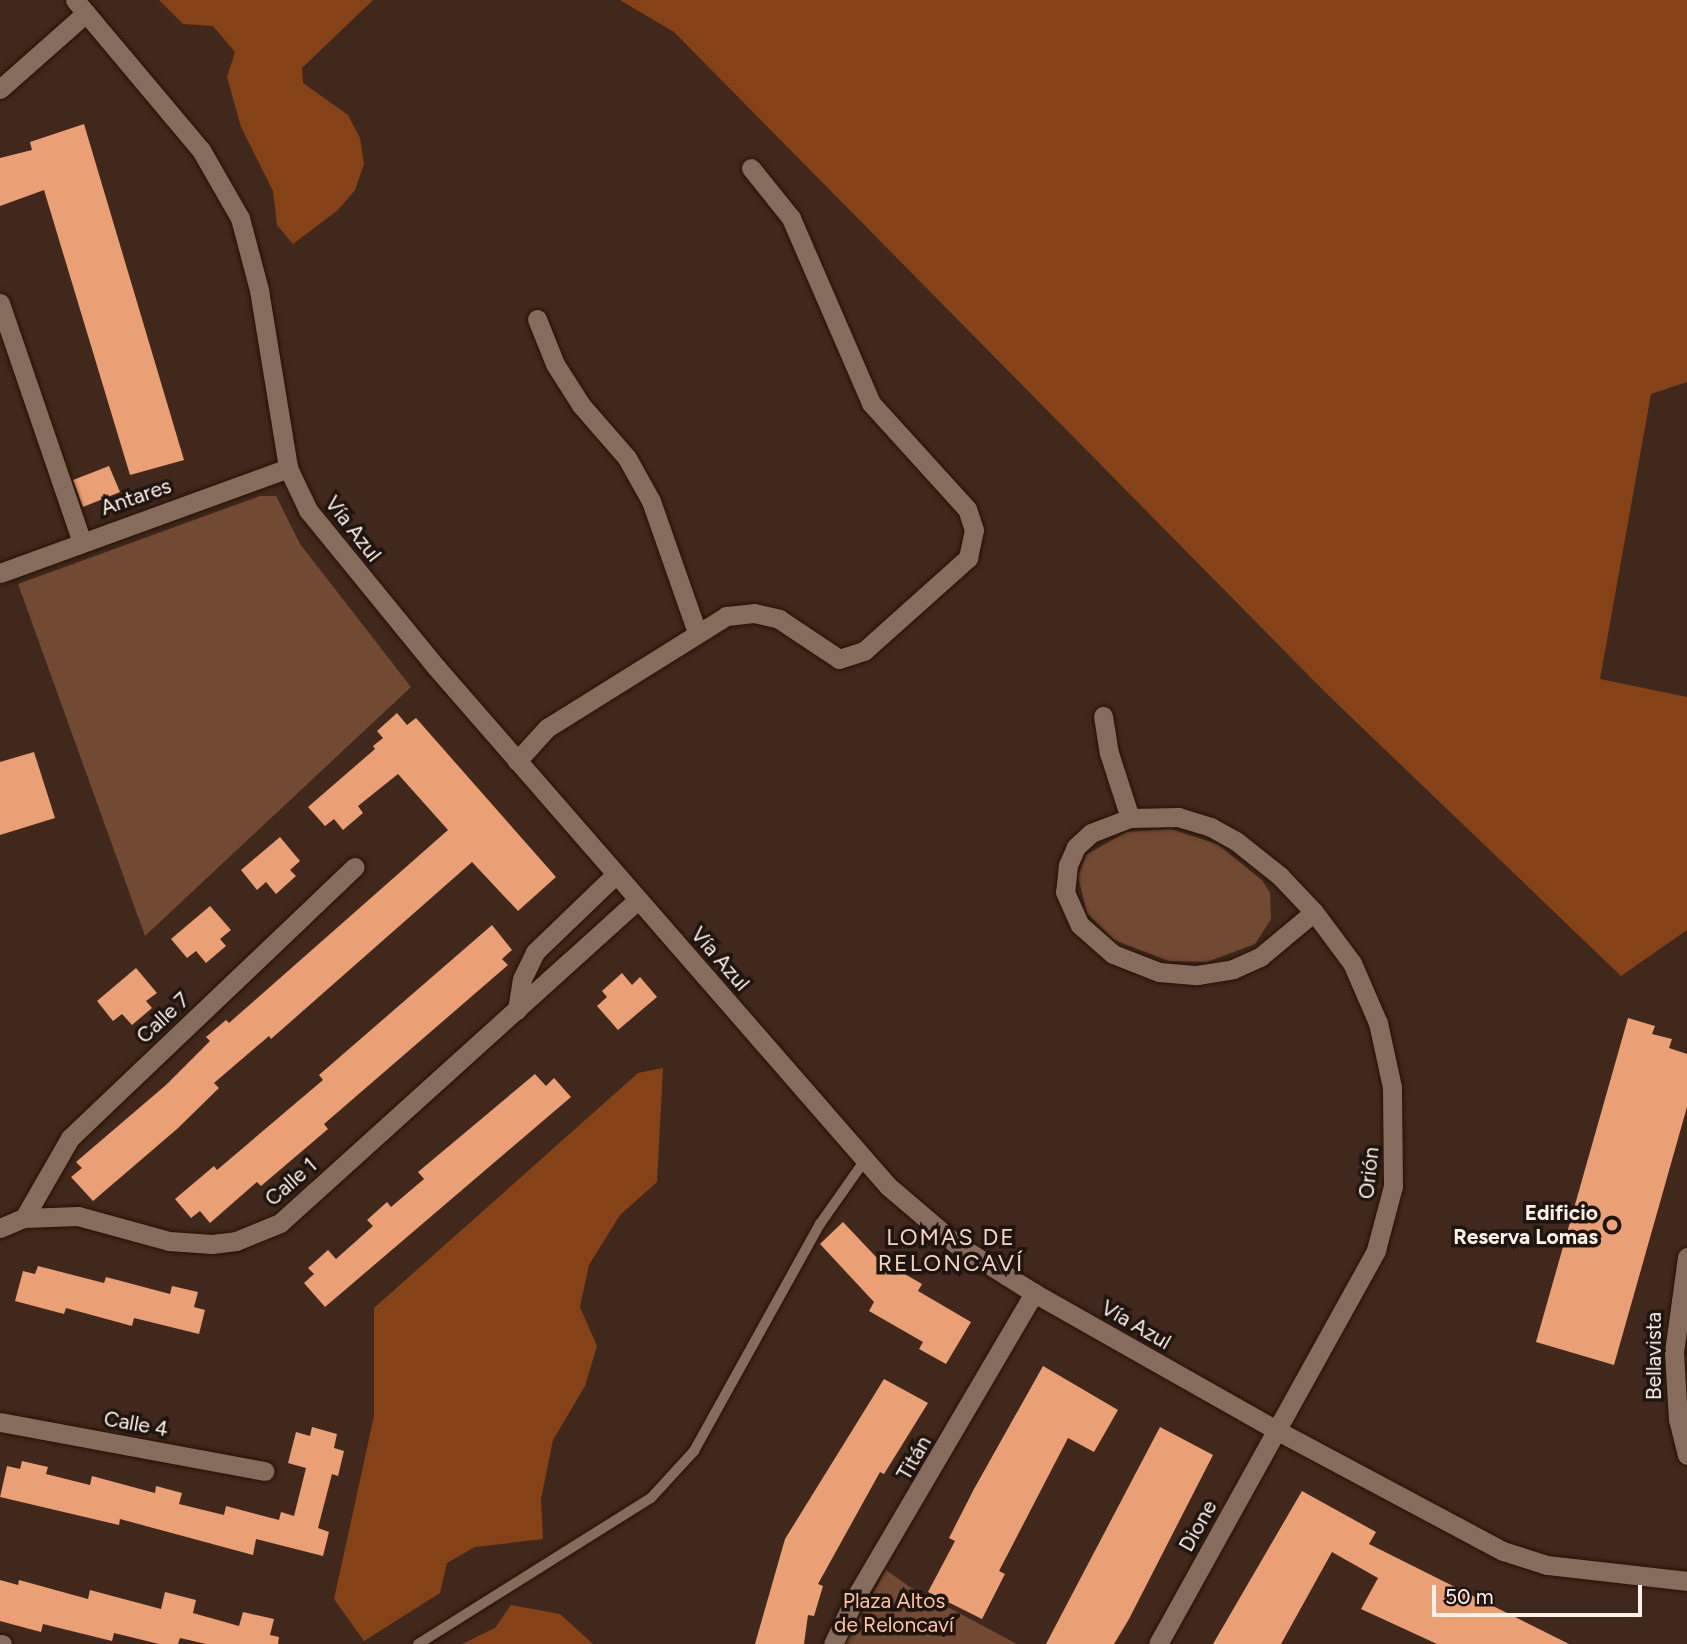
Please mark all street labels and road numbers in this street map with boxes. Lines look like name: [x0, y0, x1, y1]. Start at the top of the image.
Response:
street label: Antares: [97, 473, 175, 521]
street label: Vía Azul: [320, 491, 386, 567]
street label: Vía Azul: [685, 922, 755, 996]
street label: Calle 7: [131, 987, 195, 1049]
street label: Orión: [1354, 1146, 1384, 1200]
street label: Calle 1: [260, 1153, 322, 1211]
street label: Vía Azul: [1097, 1295, 1175, 1355]
street label: Bellavista: [1641, 1312, 1667, 1400]
street label: Calle 4: [102, 1406, 170, 1442]
street label: Titán: [891, 1431, 937, 1485]
street label: Dione: [1174, 1496, 1222, 1556]

